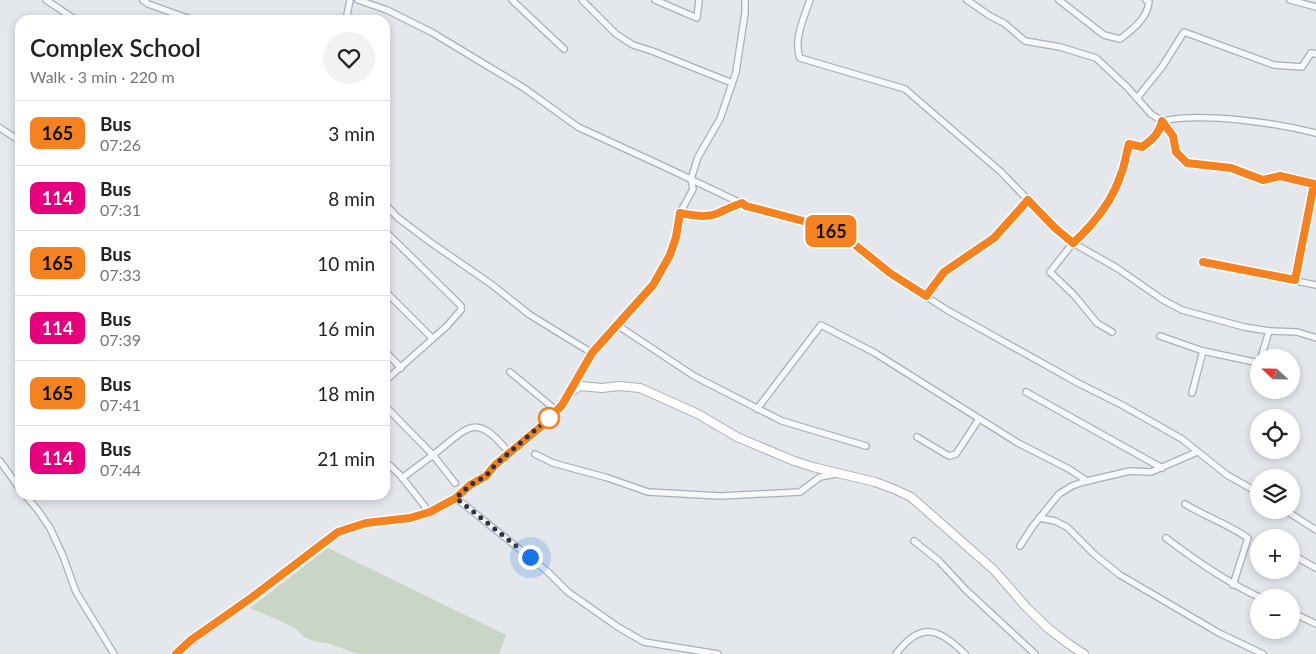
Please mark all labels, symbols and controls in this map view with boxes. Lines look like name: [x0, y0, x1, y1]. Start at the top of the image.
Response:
button: heart: [323, 32, 375, 84]
text: Complex School: [30, 33, 201, 62]
text: Walk · 3 min · 220 m: [30, 67, 175, 86]
text: Bus: [100, 112, 131, 135]
text: 165: [42, 122, 73, 144]
text: 3 min: [328, 122, 375, 145]
text: 07:26: [100, 135, 141, 154]
text: Bus: [100, 177, 131, 200]
text: 114: [42, 187, 73, 209]
text: 8 min: [328, 187, 375, 210]
text: 07:31: [100, 200, 141, 219]
line badge: 165: [802, 215, 860, 247]
text: 165: [815, 220, 847, 242]
text: Bus: [100, 242, 131, 265]
text: 165: [42, 252, 73, 274]
text: 10 min: [317, 252, 375, 275]
text: 07:33: [100, 265, 141, 284]
text: Bus: [100, 307, 131, 330]
text: 114: [42, 317, 73, 339]
text: 16 min: [317, 317, 375, 340]
text: 07:39: [100, 330, 141, 349]
north arrow: [1250, 349, 1300, 399]
map controls: [1250, 349, 1300, 639]
text: Bus: [100, 372, 131, 395]
text: 165: [42, 382, 73, 404]
text: 18 min: [317, 382, 375, 405]
text: 07:41: [100, 395, 141, 414]
unlabelled marker: [538, 407, 560, 429]
button: locate: [1250, 409, 1300, 459]
text: Bus: [100, 437, 131, 460]
text: 114: [42, 447, 73, 469]
text: 21 min: [317, 447, 375, 470]
text: 07:44: [100, 460, 141, 479]
button: layers: [1250, 469, 1300, 519]
button: +: [1250, 529, 1300, 579]
your location: [518, 545, 543, 570]
button: −: [1250, 589, 1300, 639]

